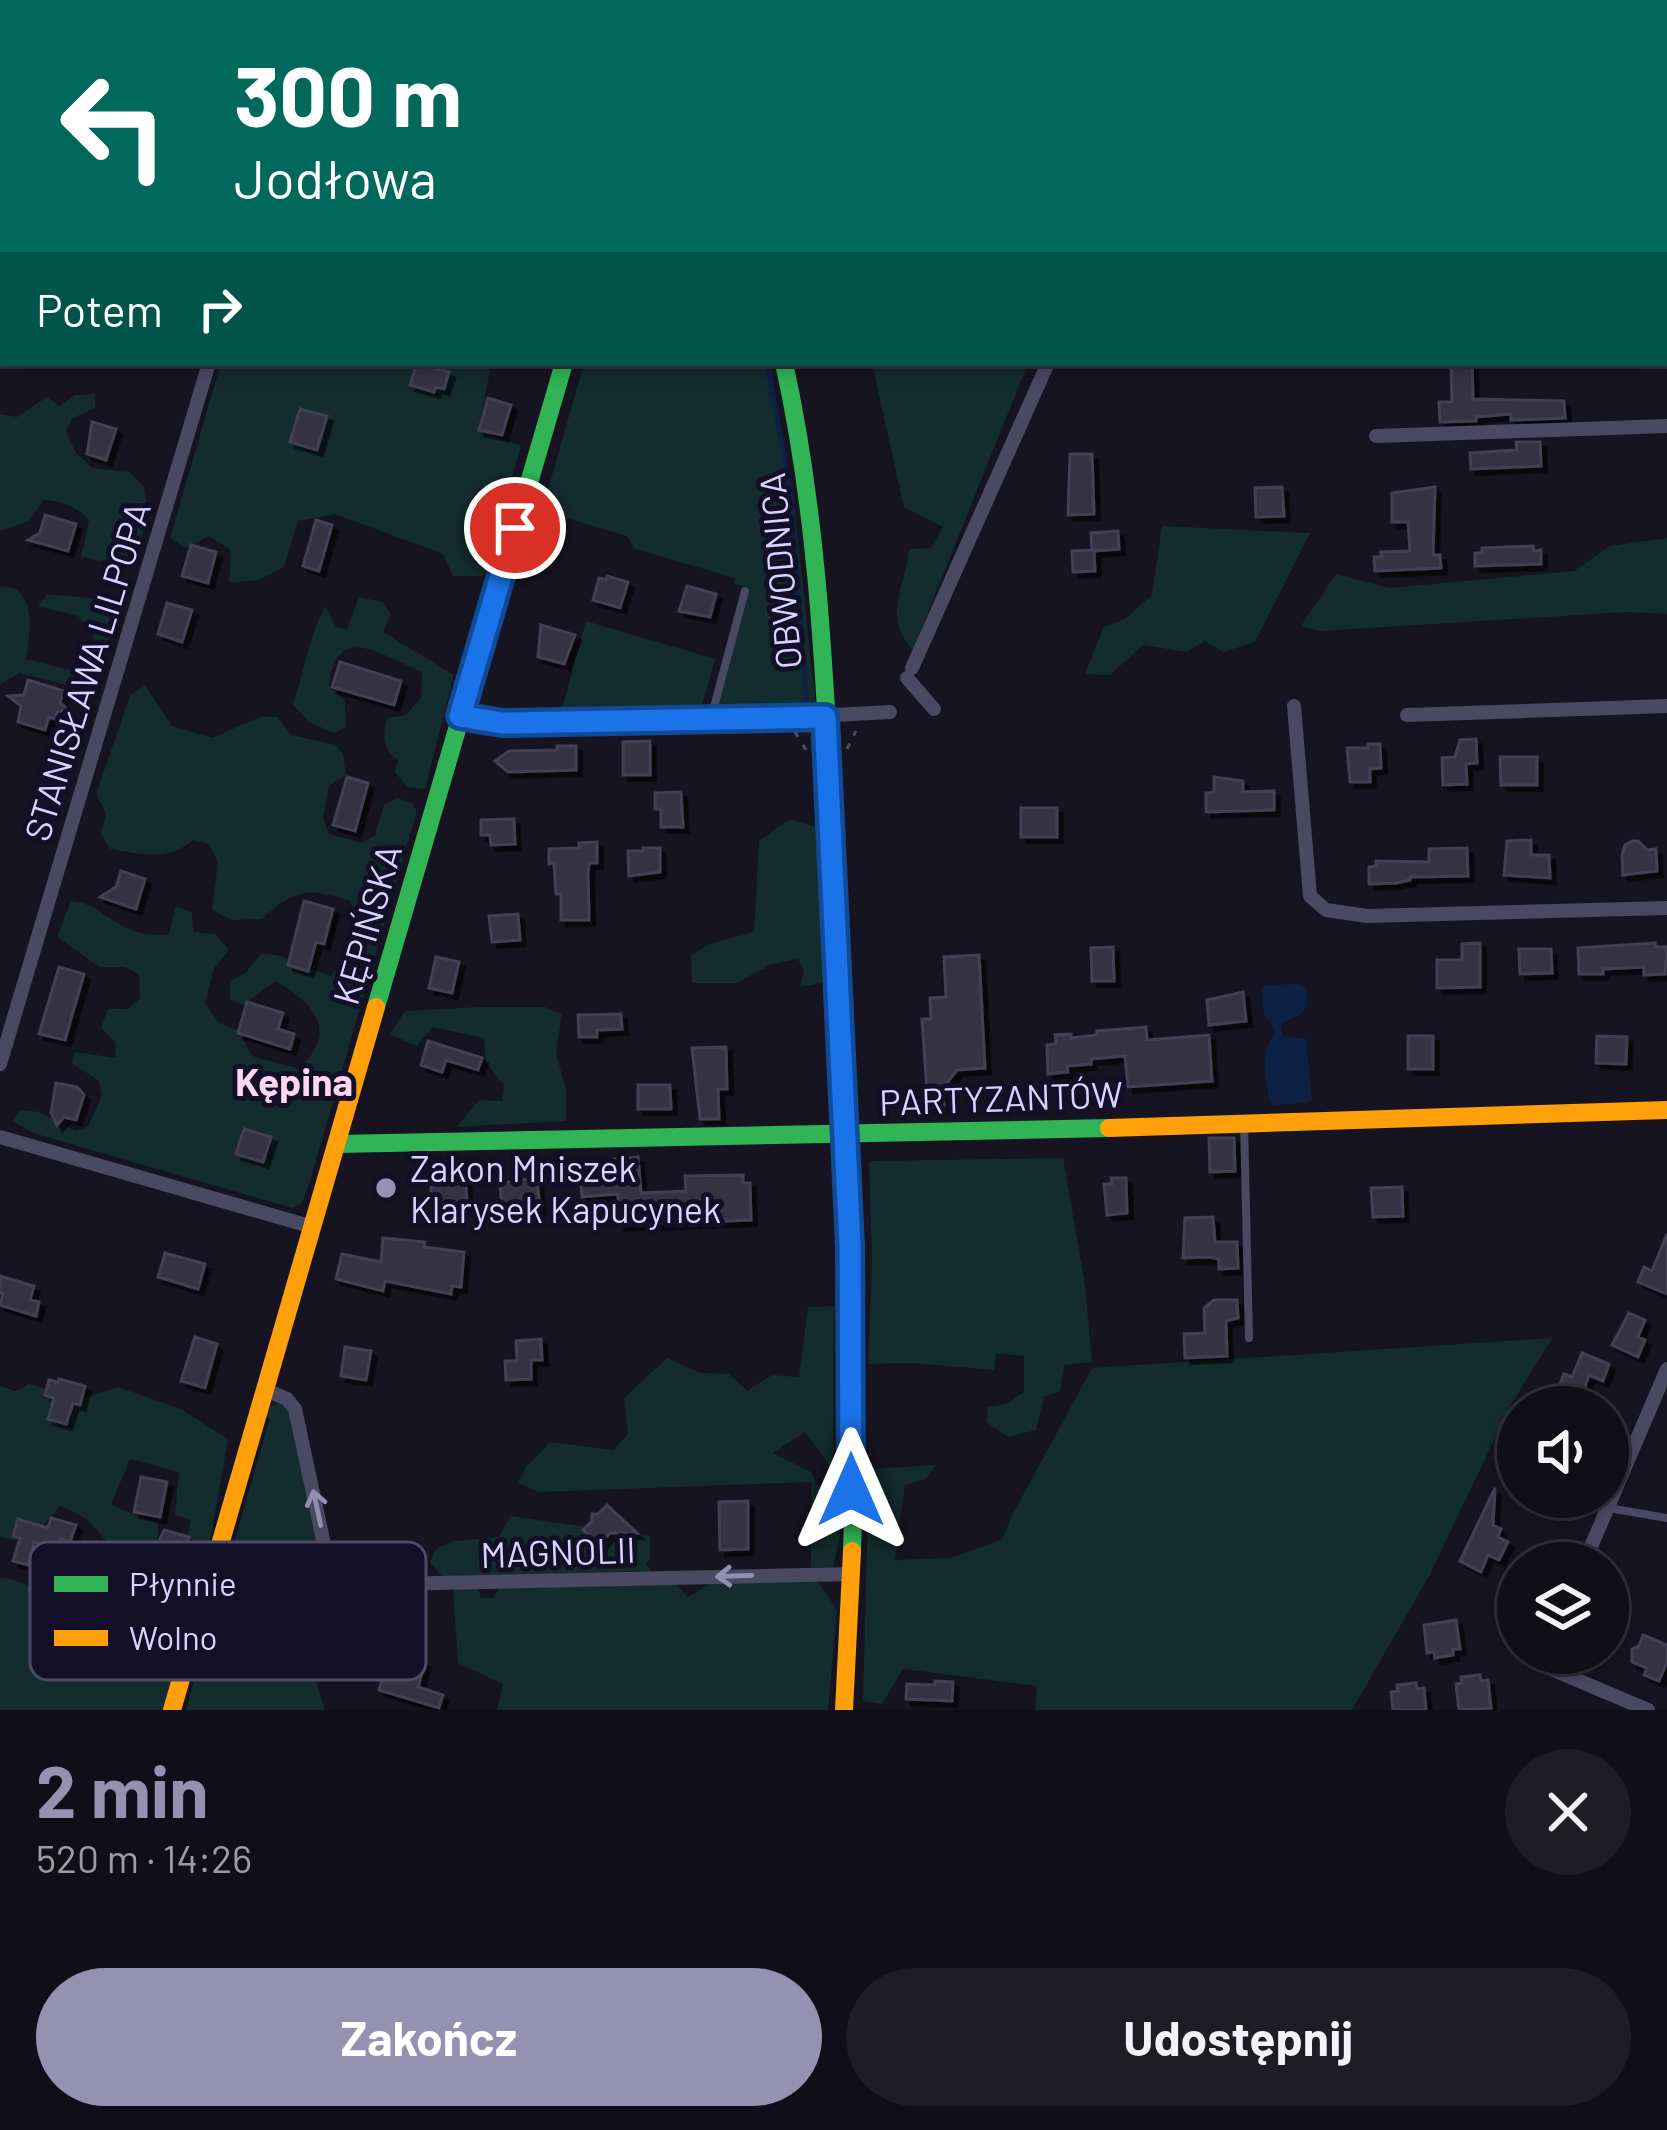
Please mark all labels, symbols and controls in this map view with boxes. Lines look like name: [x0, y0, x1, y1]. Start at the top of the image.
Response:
text: 300 m: [234, 43, 462, 144]
icon: left: [36, 48, 192, 204]
text: Jodłowa: [234, 145, 437, 210]
icon: right: [187, 276, 253, 342]
text: Potem: [36, 282, 163, 336]
street label: OBWODNICA: [749, 471, 809, 671]
pin: [464, 477, 566, 579]
icon: arrive: [482, 495, 548, 561]
street label: STANISŁAWA LILPOPA: [14, 496, 158, 846]
street label: KĘPIŃSKA: [323, 839, 409, 1009]
district label: Kępina: [235, 1057, 353, 1104]
street label: PARTYZANTÓW: [878, 1071, 1124, 1123]
place label: Zakon Mniszek Klarysek Kapucynek: [410, 1146, 721, 1230]
marker: Zakon Mniszek Klarysek Kapucynek: [373, 1175, 399, 1201]
map controls: [1497, 1386, 1629, 1674]
button: sound: [1497, 1386, 1629, 1518]
position arrow: [788, 1427, 914, 1553]
one-way arrow: [304, 1490, 327, 1528]
street label: MAGNOLII: [480, 1527, 636, 1575]
legend: [30, 1542, 426, 1680]
button: layers: [1497, 1542, 1629, 1674]
text: Płynnie: [129, 1563, 237, 1603]
one-way arrow: [715, 1564, 754, 1587]
text: Wolno: [129, 1617, 217, 1657]
text: 2 min: [36, 1746, 209, 1832]
button: close: [1505, 1749, 1631, 1875]
text: 520 m · 14:26: [36, 1834, 252, 1881]
button: Zakończ: [36, 1968, 822, 2106]
button: Udostępnij: [846, 1968, 1631, 2106]

